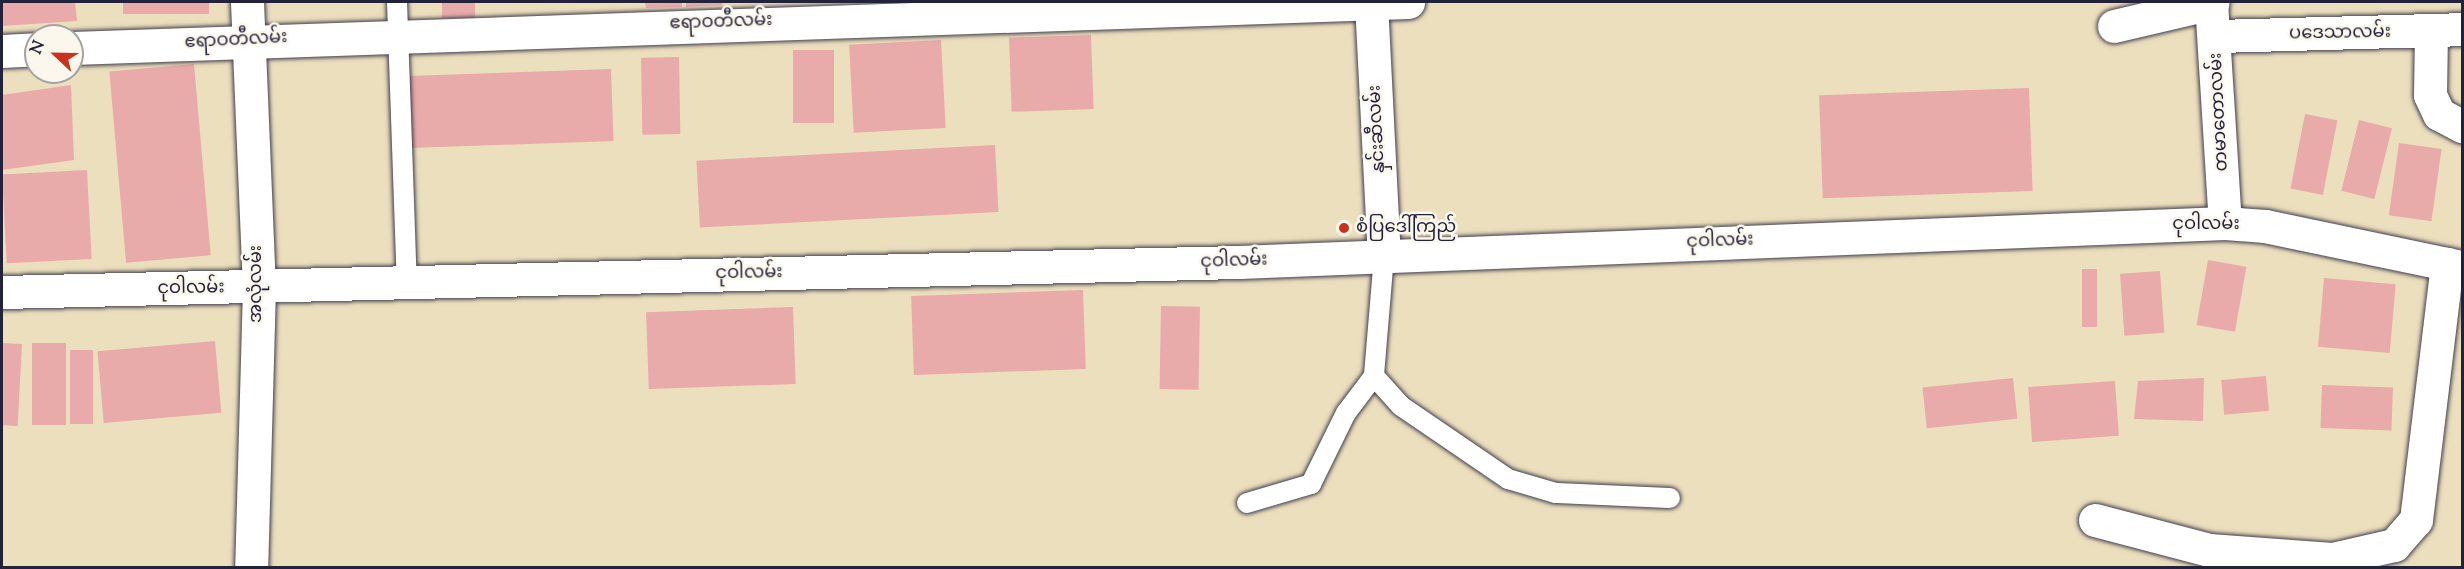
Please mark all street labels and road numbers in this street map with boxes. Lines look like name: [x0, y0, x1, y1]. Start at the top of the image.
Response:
street label: ဧရာဝတီလမ်း: [669, 10, 773, 36]
street label: ပဒေသာလမ်း: [2289, 22, 2391, 46]
street label: ဧရာဝတီလမ်း: [184, 28, 288, 54]
street label: တမာတောလမ်း: [2206, 52, 2234, 172]
street label: နှင်းဆီလမ်း: [1365, 84, 1391, 174]
street label: ငုဝါလမ်း: [2172, 214, 2240, 236]
street label: ငုဝါလမ်း: [1686, 230, 1754, 254]
street label: အလုံလမ်း: [246, 245, 268, 323]
street label: ငုဝါလမ်း: [1200, 250, 1268, 274]
street label: ငုဝါလမ်း: [715, 263, 783, 285]
street label: ငုဝါလမ်း: [157, 278, 225, 300]

